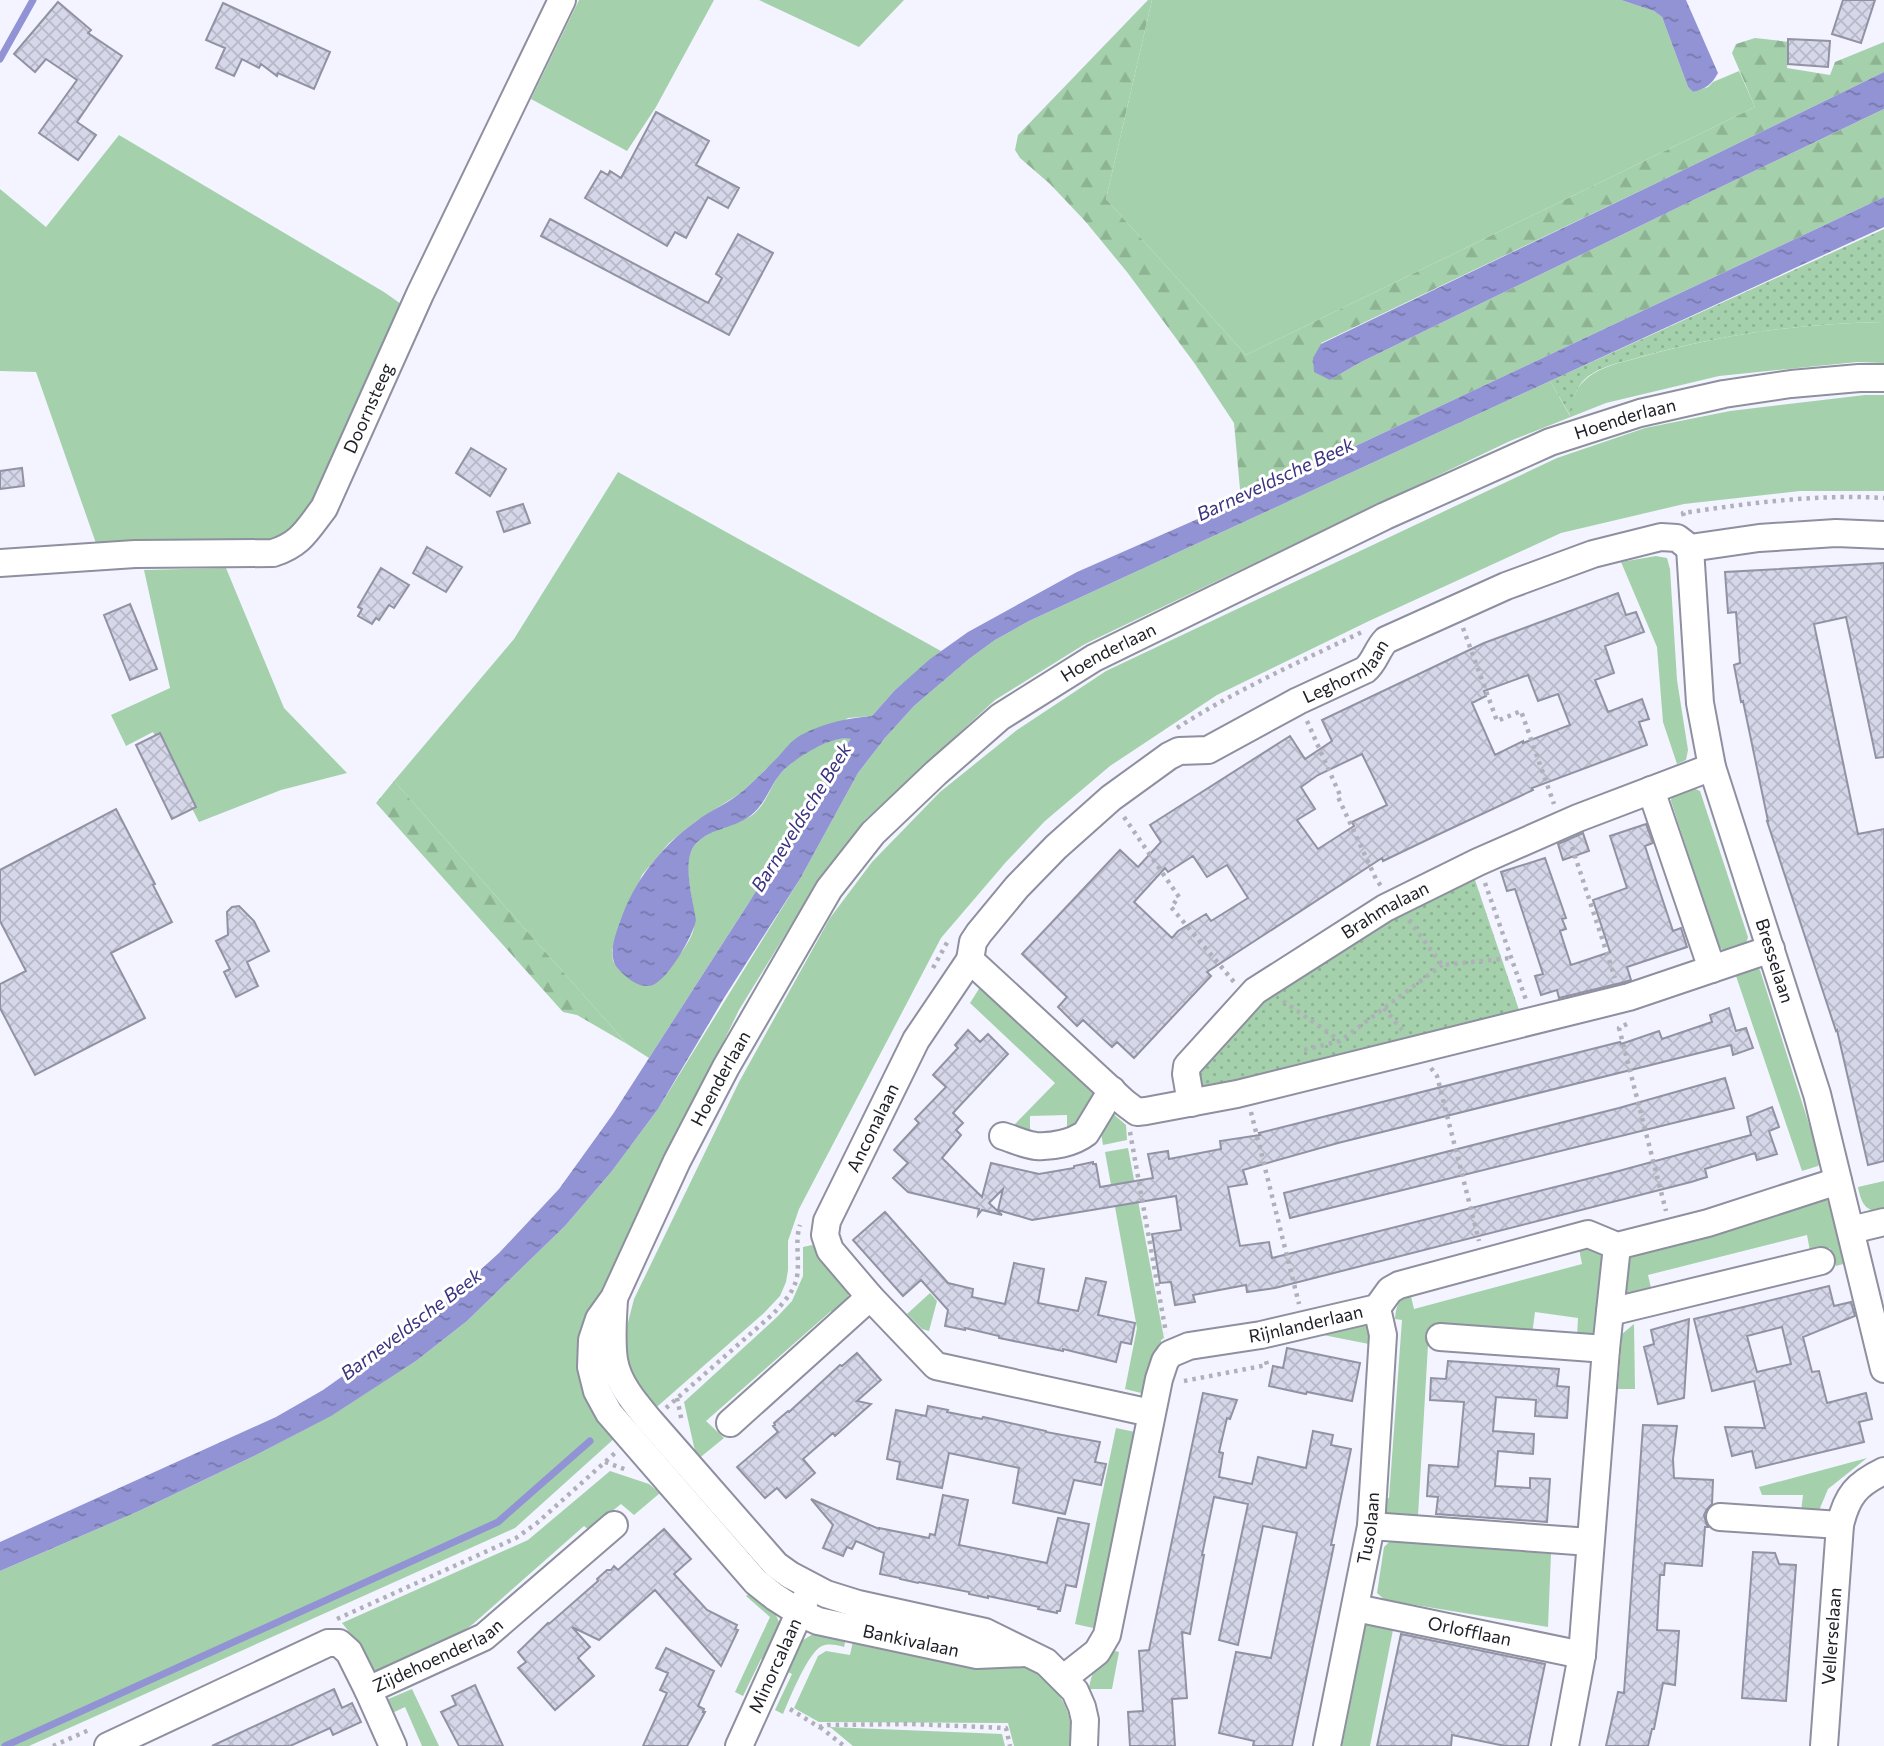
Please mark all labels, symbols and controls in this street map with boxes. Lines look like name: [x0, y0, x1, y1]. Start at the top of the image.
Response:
street label: Doornsteeg: [338, 359, 398, 457]
street label: Hoenderlaan: [1571, 393, 1678, 443]
water label: Barneveldsche Beek: [1192, 432, 1358, 525]
street label: Hoenderlaan: [1056, 617, 1159, 686]
street label: Leghornlaan: [1299, 635, 1393, 707]
water label: Barneveldsche Beek: [746, 738, 856, 895]
street label: Brahmalaan: [1337, 876, 1432, 943]
street label: Bresselaan: [1751, 915, 1799, 1006]
street label: Hoenderlaan: [685, 1027, 755, 1129]
street label: Anconalaan: [841, 1080, 903, 1175]
water label: Barneveldsche Beek: [335, 1263, 486, 1384]
street label: Rijnlanderlaan: [1247, 1300, 1365, 1347]
street label: Tusolaan: [1352, 1491, 1383, 1566]
street label: Vellerselaan: [1816, 1587, 1845, 1686]
street label: Orlofflaan: [1426, 1611, 1513, 1650]
street label: Zijdehoenderlaan: [369, 1613, 507, 1696]
street label: Minorcalaan: [743, 1614, 805, 1716]
street label: Bankivalaan: [861, 1619, 961, 1661]

